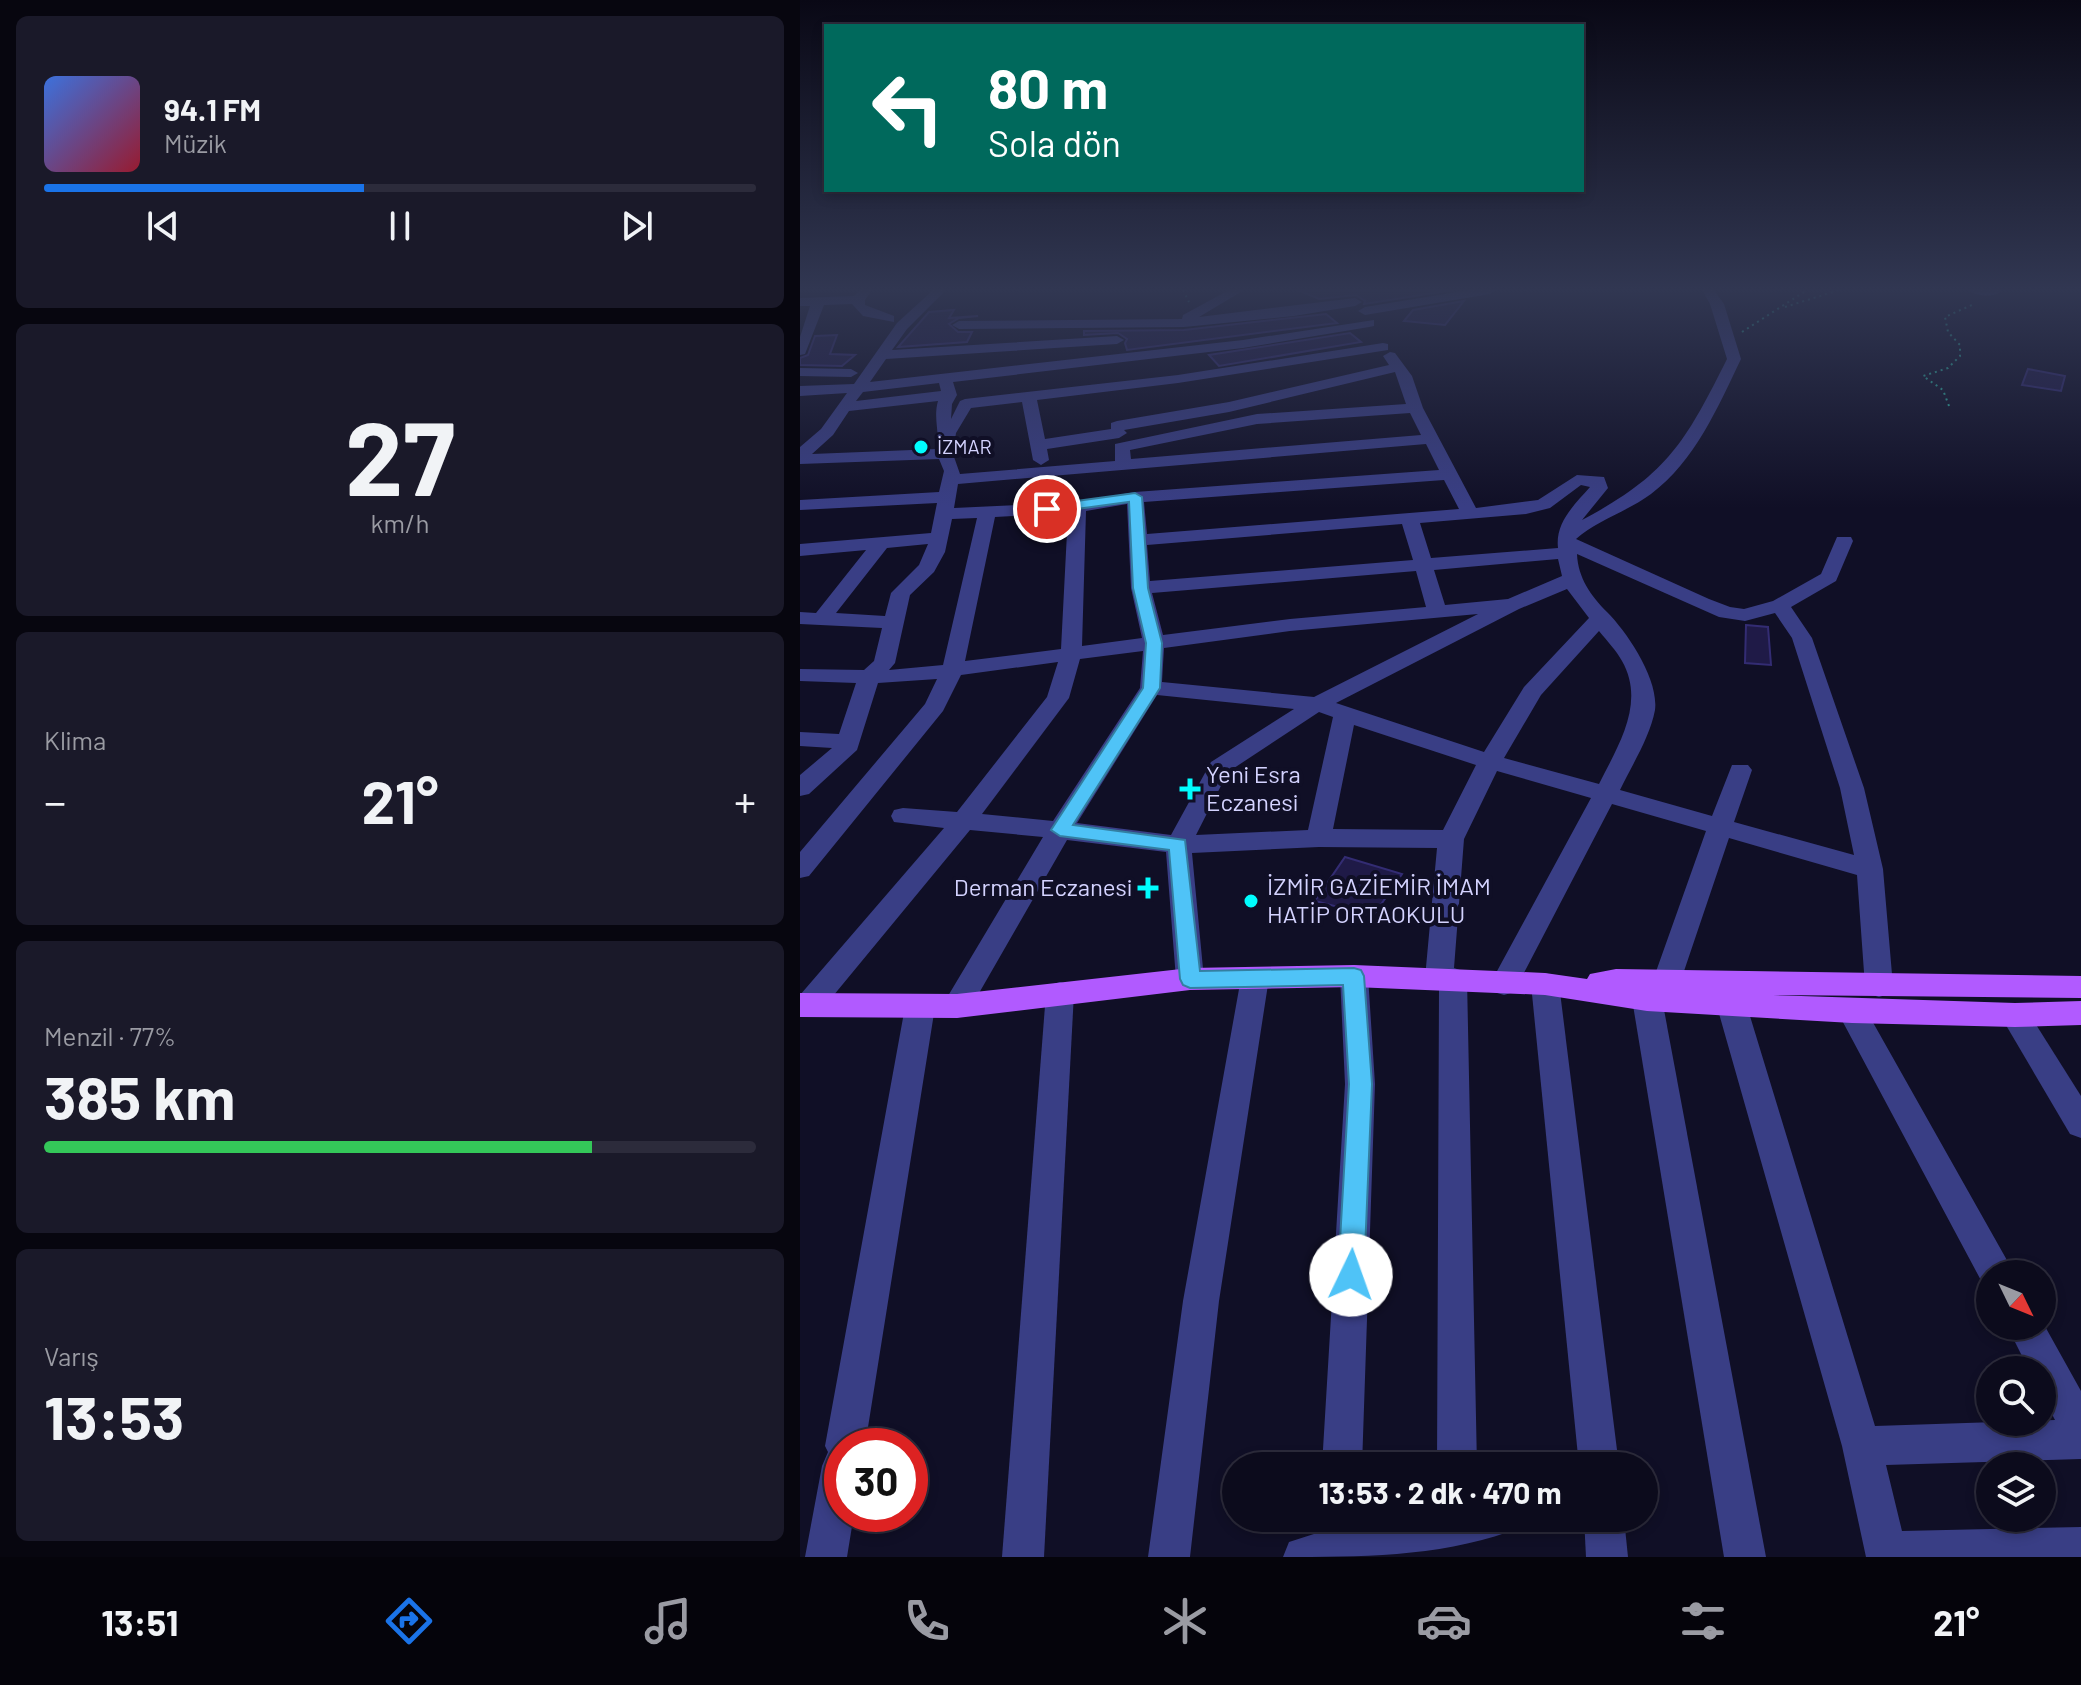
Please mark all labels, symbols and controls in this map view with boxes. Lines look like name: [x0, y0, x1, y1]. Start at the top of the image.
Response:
text: 80 m: [988, 53, 1108, 120]
icon: left: [856, 56, 960, 160]
text: 94.1 FM: [164, 91, 261, 127]
text: Sola dön: [988, 121, 1121, 164]
text: Müzik: [164, 127, 227, 158]
icon: previous: [141, 204, 185, 248]
icon: pause: [378, 204, 422, 248]
icon: next: [615, 204, 659, 248]
text: 27: [345, 392, 455, 517]
place label: İZMAR: [937, 434, 992, 458]
marker: İZMAR: [912, 438, 930, 456]
pin: [1013, 475, 1081, 543]
icon: arrive: [1025, 487, 1069, 531]
text: km/h: [371, 507, 429, 538]
text: Klima: [44, 724, 106, 755]
place label: Yeni Esra Eczanesi: [1206, 759, 1301, 816]
text: 21°: [361, 764, 439, 836]
text: −: [44, 774, 66, 827]
text: +: [734, 774, 756, 827]
marker: Yeni Esra Eczanesi: [1181, 780, 1199, 798]
place label: İZMİR GAZİEMİR İMAM HATİP ORTAOKULU: [1267, 871, 1491, 928]
place label: Derman Eczanesi: [954, 872, 1132, 901]
marker: Derman Eczanesi: [1139, 879, 1157, 897]
marker: İZMİR GAZİEMİR İMAM HATİP ORTAOKULU: [1242, 892, 1260, 910]
text: Menzil · 77%: [44, 1020, 176, 1051]
text: 385 km: [44, 1060, 235, 1132]
position arrow: [1309, 1233, 1393, 1317]
north arrow: [1976, 1260, 2056, 1340]
map controls: [1976, 1260, 2056, 1532]
text: Varış: [44, 1340, 99, 1371]
button: search: [1976, 1356, 2056, 1436]
text: 13:53: [44, 1380, 184, 1452]
speed limit sign: 30: [824, 1428, 928, 1532]
button: layers: [1976, 1452, 2056, 1532]
text: 13:53 · 2 dk · 470 m: [1319, 1474, 1562, 1510]
icon: directions: [381, 1593, 437, 1649]
icon: music: [640, 1593, 696, 1649]
icon: phone: [899, 1593, 955, 1649]
icon: climate: [1157, 1593, 1213, 1649]
icon: car: [1416, 1593, 1472, 1649]
icon: filters: [1675, 1593, 1731, 1649]
text: 13:51: [101, 1600, 178, 1643]
text: 21°: [1933, 1600, 1980, 1643]

